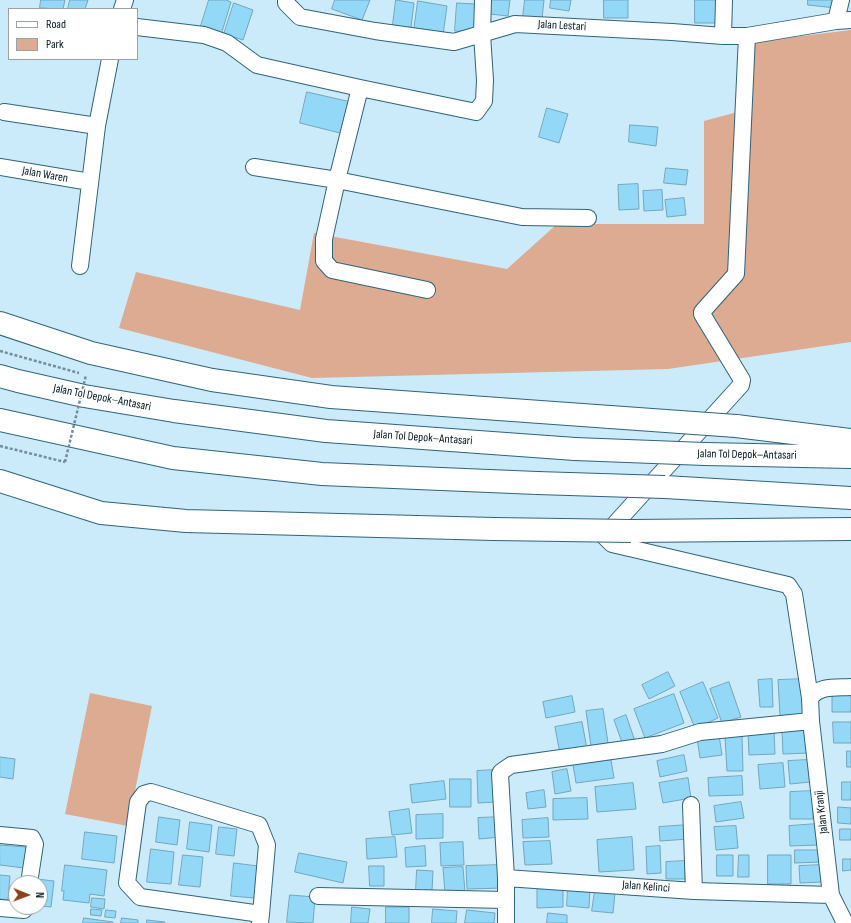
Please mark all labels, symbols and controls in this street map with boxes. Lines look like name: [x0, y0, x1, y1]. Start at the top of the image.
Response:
legend: [8, 8, 138, 60]
text: Road: [46, 17, 66, 32]
street label: Jalan Lestari: [538, 18, 586, 34]
text: Park: [46, 37, 64, 52]
street label: Jalan Waren: [21, 164, 69, 186]
street label: Jalan Tol Depok–Antasari: [52, 381, 152, 415]
street label: Jalan Tol Depok–Antasari: [373, 427, 473, 449]
street label: Jalan Tol Depok–Antasari: [697, 447, 797, 463]
street label: Jalan Kranji: [812, 789, 832, 835]
north arrow: [8, 875, 48, 915]
street label: Jalan Kelinci: [622, 878, 670, 896]
text: N: [33, 892, 46, 898]

